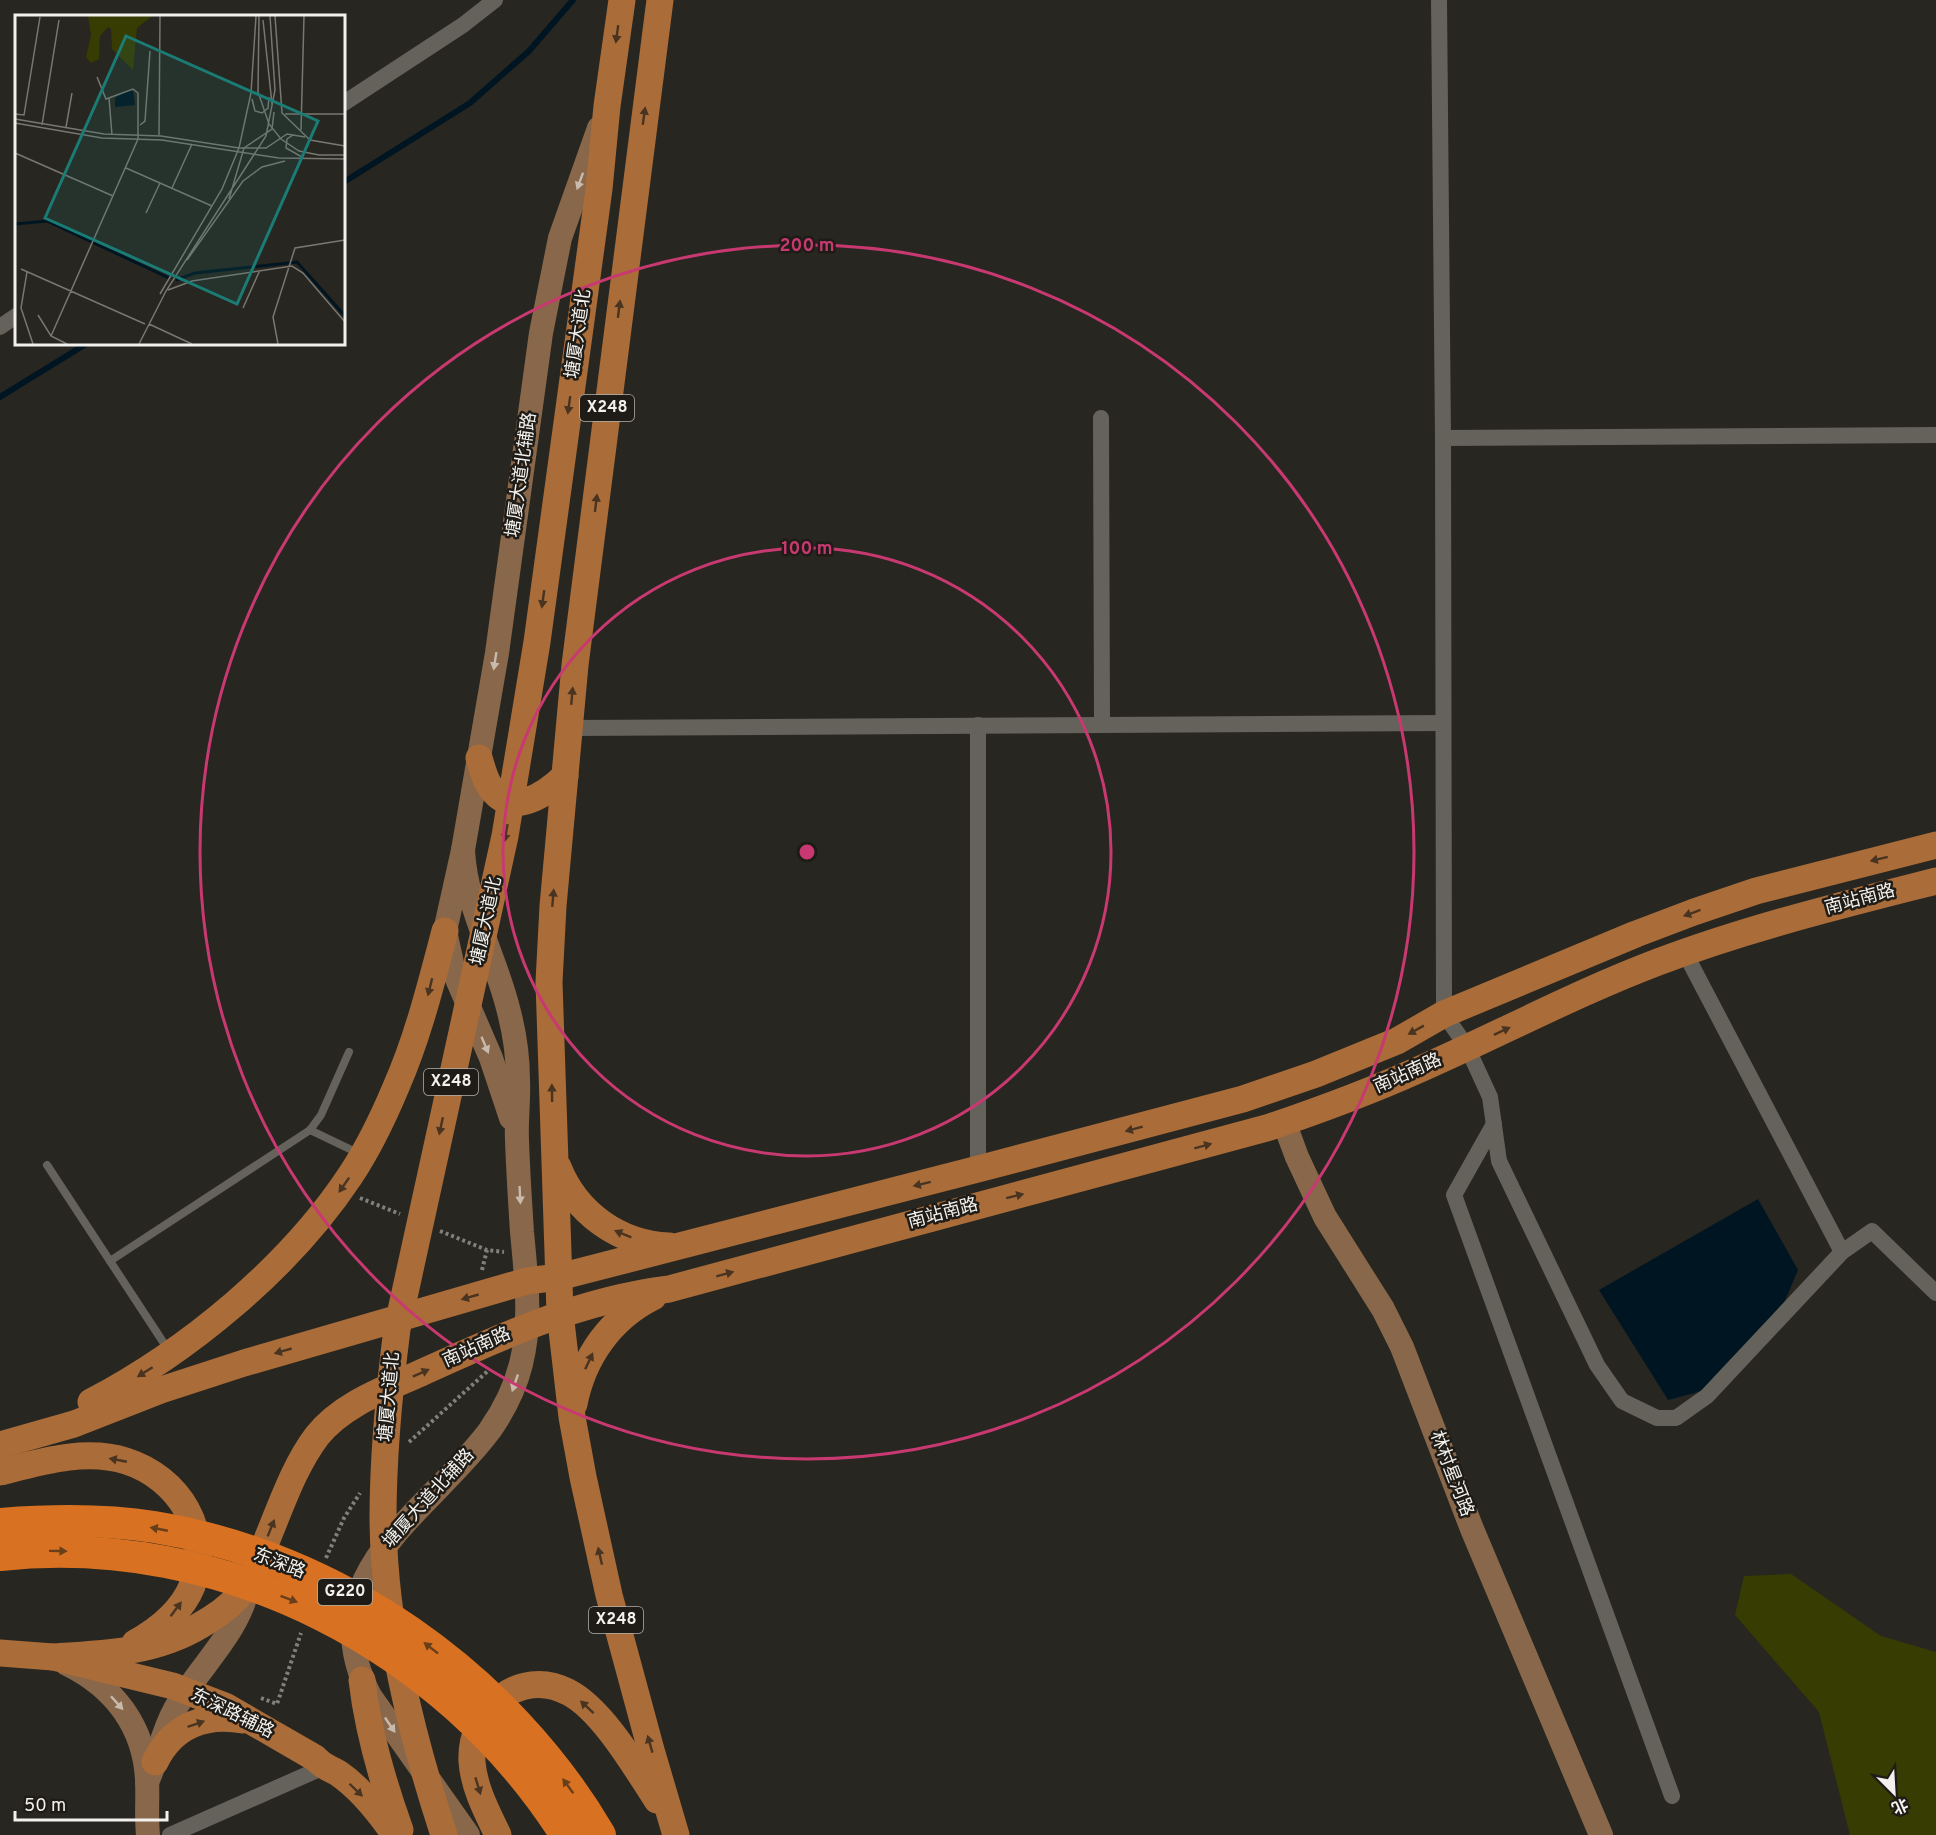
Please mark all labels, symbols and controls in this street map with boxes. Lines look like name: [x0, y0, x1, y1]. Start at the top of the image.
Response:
inset map: [15, 15, 345, 345]
one-way arrow: [612, 25, 621, 44]
one-way arrow: [640, 106, 649, 125]
one-way arrow: [575, 172, 585, 190]
text: 200 m: [779, 235, 835, 258]
street label: 塘厦大道北: [561, 288, 597, 380]
one-way arrow: [615, 300, 624, 319]
road number: X248: [580, 395, 634, 421]
one-way arrow: [564, 396, 573, 415]
street label: 塘厦大道北辅路: [502, 411, 542, 539]
one-way arrow: [591, 493, 600, 512]
text: 100 m: [781, 538, 833, 561]
one-way arrow: [538, 589, 547, 608]
one-way arrow: [491, 652, 500, 671]
one-way arrow: [567, 687, 577, 706]
one-way arrow: [501, 823, 510, 842]
centre of rings: [797, 842, 817, 862]
one-way arrow: [1870, 854, 1888, 864]
street label: 塘厦大道北: [466, 875, 508, 967]
street label: 南站南路: [1822, 880, 1898, 920]
one-way arrow: [548, 888, 558, 907]
one-way arrow: [1683, 908, 1701, 918]
one-way arrow: [424, 978, 434, 997]
one-way arrow: [1407, 1025, 1424, 1035]
one-way arrow: [1494, 1027, 1511, 1036]
one-way arrow: [481, 1036, 490, 1054]
street label: 南站南路: [1370, 1049, 1446, 1099]
road number: X248: [424, 1069, 478, 1095]
one-way arrow: [548, 1083, 557, 1102]
one-way arrow: [436, 1117, 446, 1135]
one-way arrow: [1125, 1124, 1143, 1134]
one-way arrow: [1194, 1140, 1212, 1150]
one-way arrow: [338, 1176, 350, 1192]
one-way arrow: [912, 1180, 930, 1189]
one-way arrow: [515, 1185, 525, 1204]
one-way arrow: [1006, 1190, 1024, 1200]
street label: 南站南路: [905, 1194, 981, 1234]
one-way arrow: [614, 1229, 632, 1238]
one-way arrow: [716, 1268, 734, 1278]
one-way arrow: [461, 1293, 479, 1302]
street label: 南站南路: [439, 1323, 515, 1373]
one-way arrow: [274, 1347, 292, 1356]
street label: 塘厦大道北: [375, 1351, 405, 1443]
one-way arrow: [585, 1353, 594, 1370]
one-way arrow: [136, 1366, 153, 1377]
one-way arrow: [413, 1368, 431, 1378]
one-way arrow: [509, 1374, 519, 1392]
street label: 林村星河路: [1424, 1428, 1478, 1520]
street label: 塘厦大道北辅路: [378, 1444, 480, 1554]
one-way arrow: [108, 1455, 127, 1464]
one-way arrow: [267, 1520, 276, 1537]
one-way arrow: [149, 1524, 168, 1533]
street label: 东深路: [250, 1544, 308, 1584]
one-way arrow: [49, 1546, 68, 1556]
one-way arrow: [595, 1546, 604, 1565]
road number: G220: [318, 1579, 372, 1605]
one-way arrow: [280, 1595, 298, 1605]
one-way arrow: [170, 1601, 183, 1617]
road number: X248: [589, 1607, 643, 1633]
one-way arrow: [423, 1642, 439, 1654]
street label: 东深路辅路: [187, 1684, 277, 1744]
one-way arrow: [110, 1695, 123, 1710]
one-way arrow: [579, 1700, 594, 1714]
one-way arrow: [384, 1717, 395, 1733]
one-way arrow: [187, 1718, 205, 1728]
one-way arrow: [644, 1735, 654, 1753]
north arrow: [1864, 1763, 1924, 1823]
one-way arrow: [474, 1777, 483, 1795]
one-way arrow: [562, 1779, 574, 1794]
one-way arrow: [349, 1783, 364, 1797]
scale bar: [15, 1784, 166, 1822]
text: 北: [1888, 1792, 1911, 1817]
text: 50 m: [24, 1795, 66, 1818]

